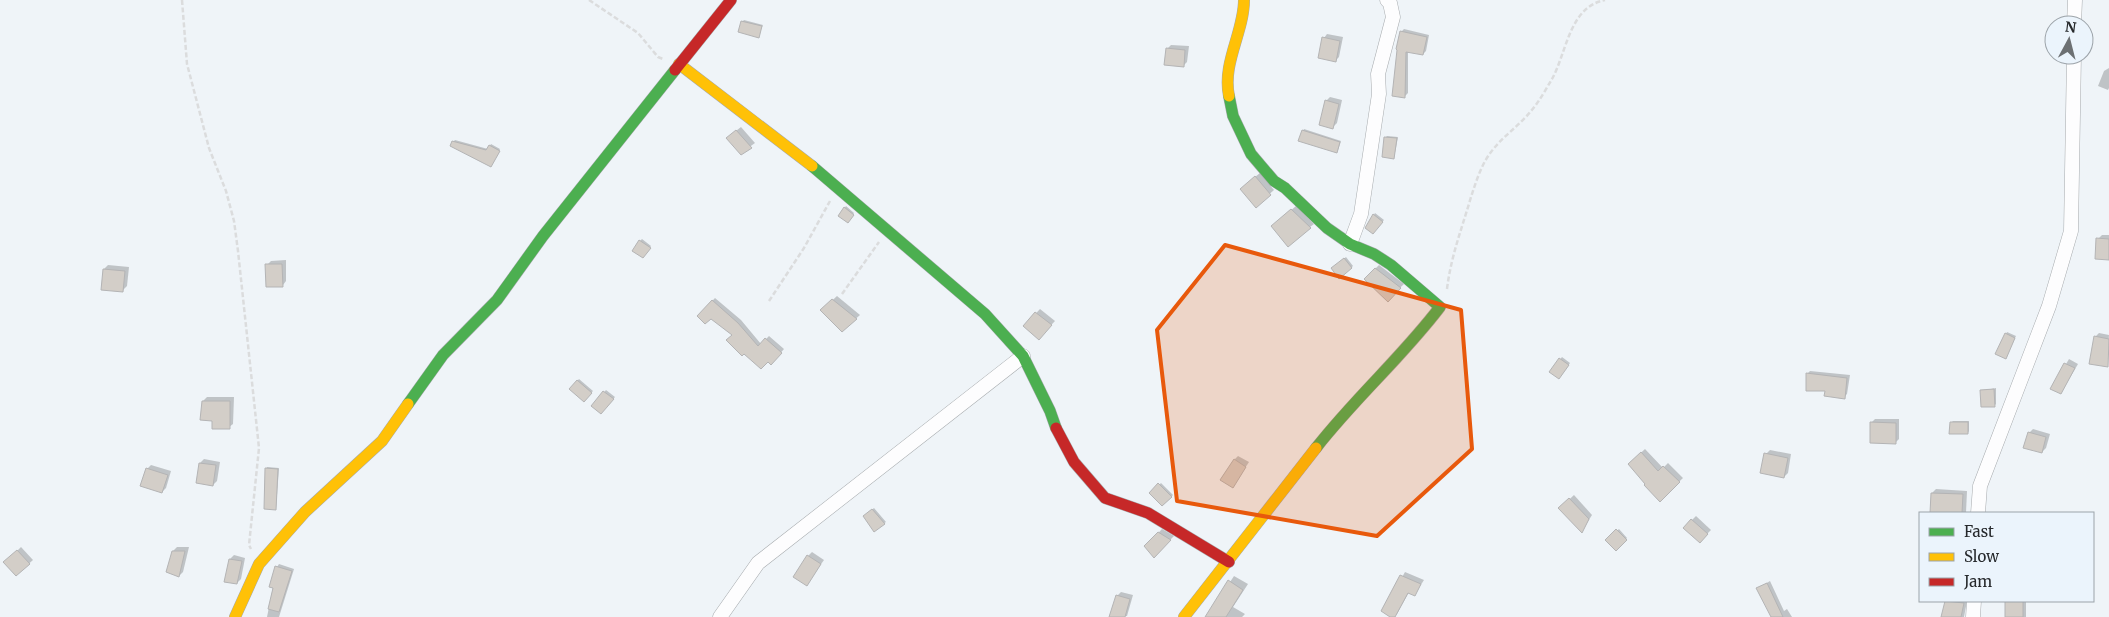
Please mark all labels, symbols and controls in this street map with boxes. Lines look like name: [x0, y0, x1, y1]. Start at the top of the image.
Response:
north arrow: [2044, 15, 2094, 65]
text: N: [2064, 17, 2077, 37]
legend: [1919, 512, 2094, 602]
text: Fast: [1964, 522, 1994, 541]
text: Slow: [1964, 547, 1999, 566]
text: Jam: [1963, 572, 1992, 591]

